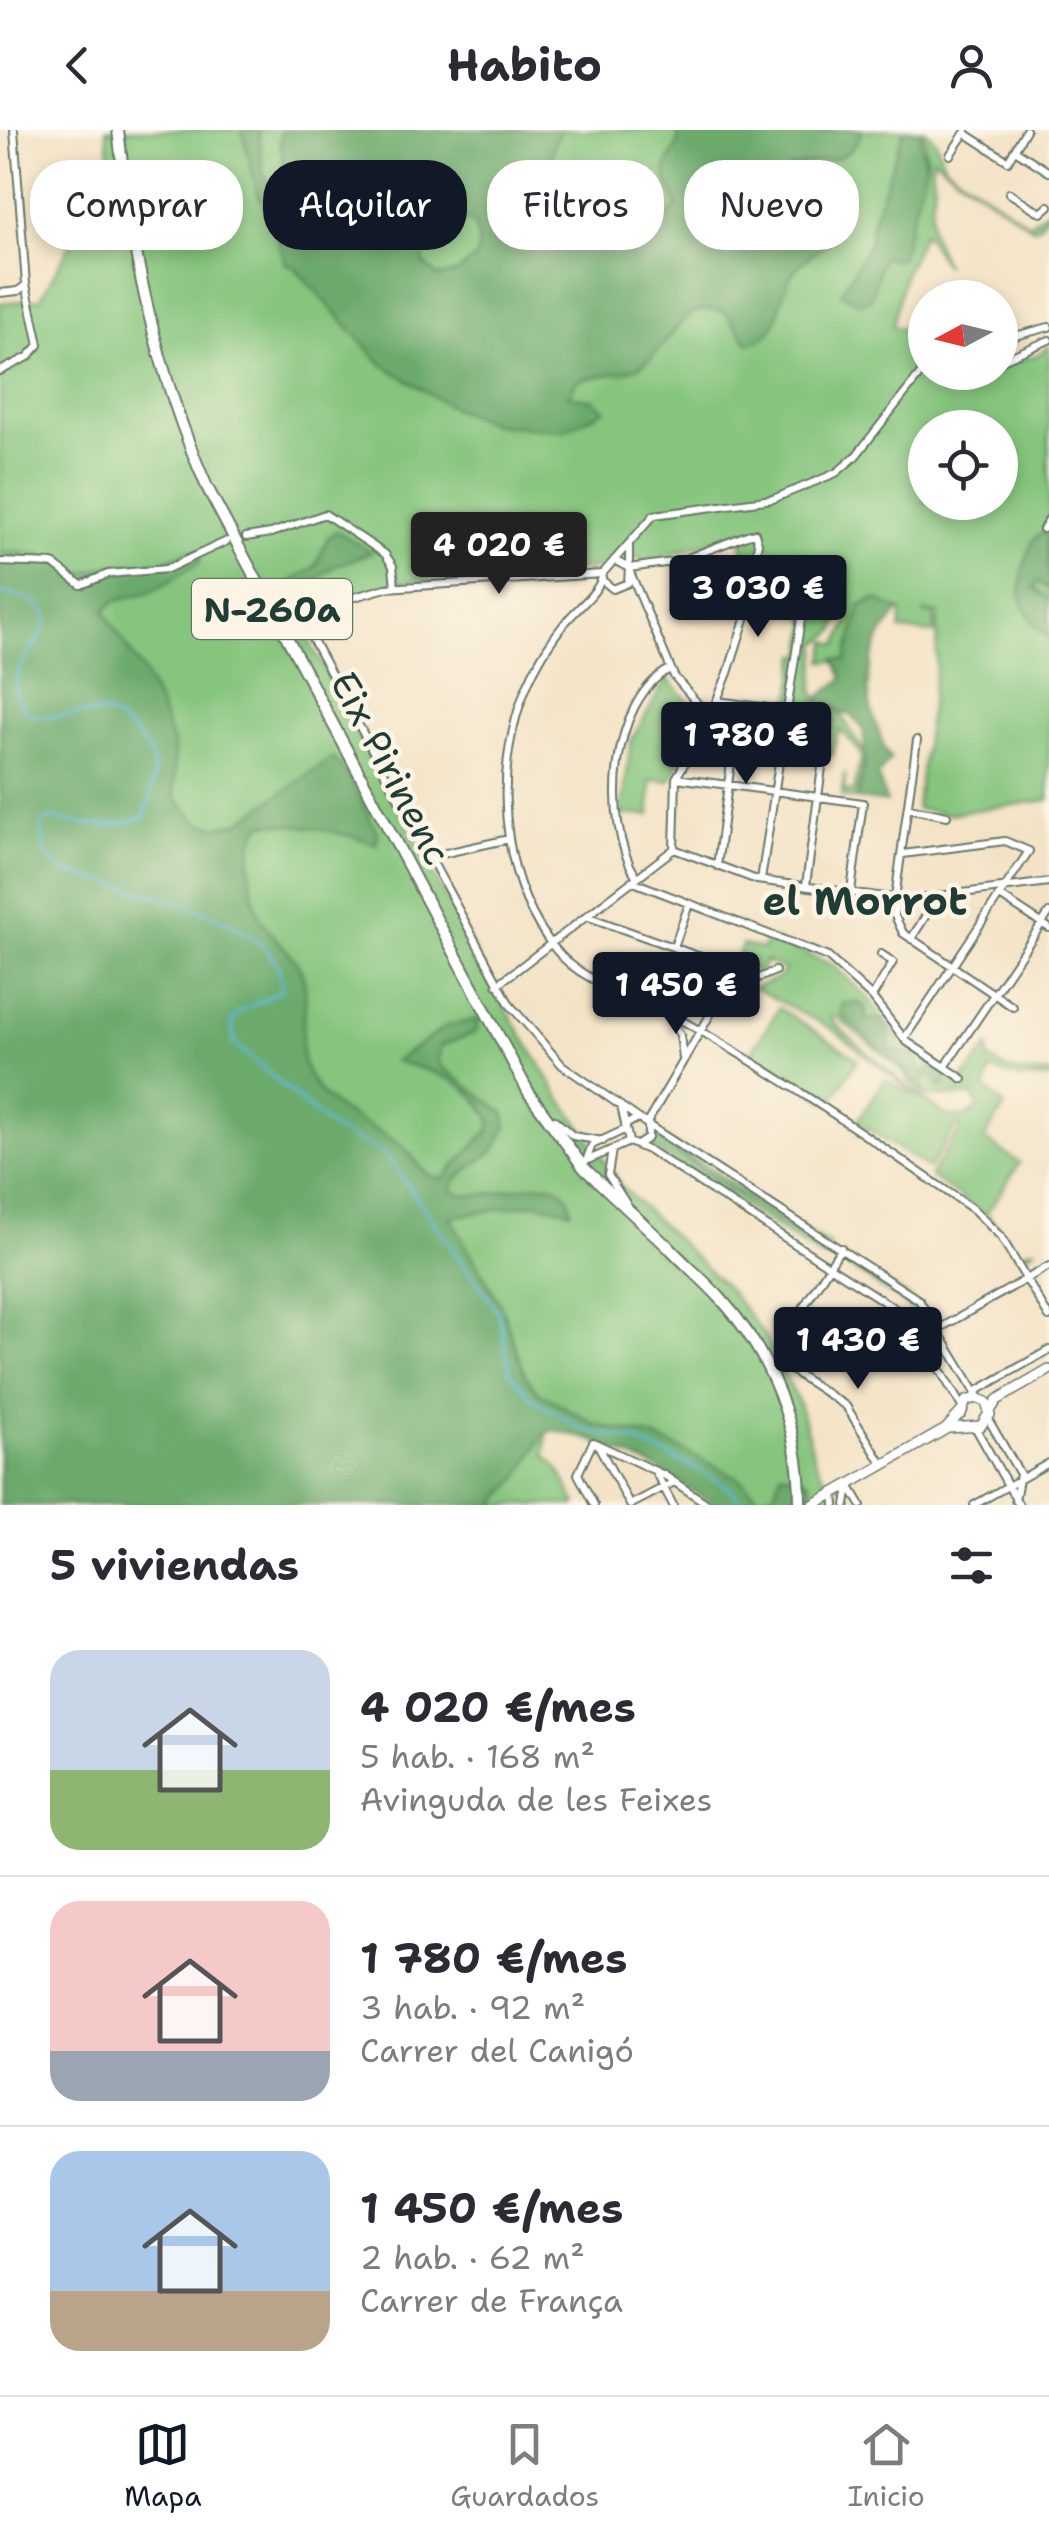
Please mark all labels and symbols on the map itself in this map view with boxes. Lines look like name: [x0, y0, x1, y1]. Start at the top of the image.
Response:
north arrow: [908, 280, 1018, 390]
pin: 4 020 €: [407, 512, 591, 597]
pin: 3 030 €: [666, 555, 850, 640]
road number: N-260a: [192, 579, 352, 639]
street label: Eix Pirinenc: [319, 662, 463, 874]
pin: 1 780 €: [654, 702, 838, 787]
district label: el Morrot: [763, 874, 967, 928]
pin: 1 450 €: [584, 952, 768, 1037]
pin: 1 430 €: [766, 1307, 950, 1392]

